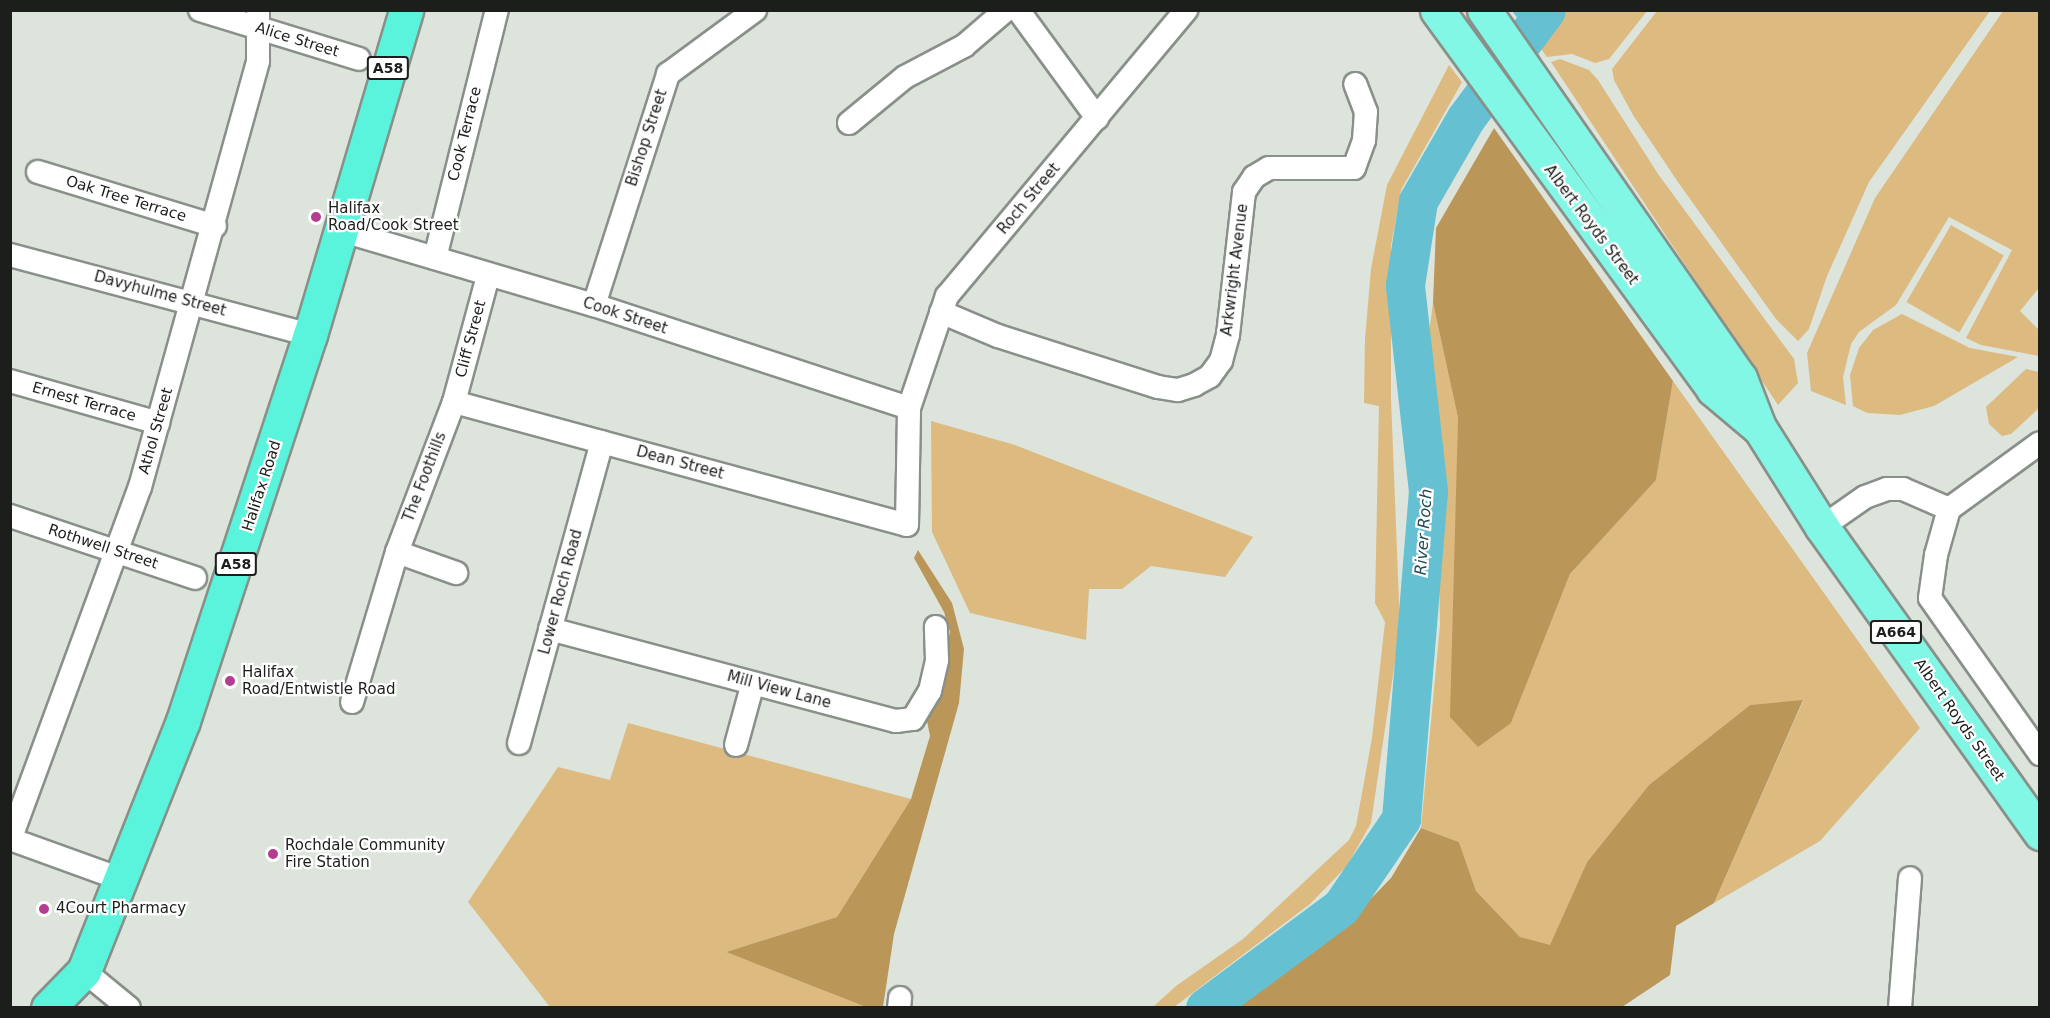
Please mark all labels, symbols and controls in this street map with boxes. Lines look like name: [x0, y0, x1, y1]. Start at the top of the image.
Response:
street label: Alice Street: [253, 19, 341, 61]
road number: A58: [366, 57, 410, 79]
street label: Cook Terrace: [445, 85, 485, 183]
street label: Bishop Street: [623, 87, 671, 189]
street label: Roch Street: [994, 160, 1064, 238]
street label: Albert Royds Street: [1540, 161, 1642, 289]
street label: Oak Tree Terrace: [64, 172, 188, 226]
place label: Halifax Road/Cook Street: [328, 199, 459, 234]
street label: Arkwright Avenue: [1218, 203, 1252, 337]
marker: Halifax Road/Cook Street: [309, 210, 323, 224]
street label: Davyhulme Street: [92, 268, 228, 320]
street label: Cook Street: [580, 294, 670, 338]
street label: Cliff Street: [452, 298, 490, 380]
street label: Ernest Terrace: [30, 379, 138, 425]
street label: Athol Street: [135, 386, 177, 476]
street label: The Foothills: [400, 430, 450, 524]
street label: Halifax Road: [239, 438, 285, 534]
street label: Dean Street: [634, 443, 726, 483]
water label: River Roch: [1411, 488, 1437, 576]
street label: Rothwell Street: [46, 521, 160, 573]
street label: Lower Roch Road: [536, 527, 586, 657]
road number: A58: [214, 553, 258, 575]
road number: A664: [1869, 621, 1923, 643]
street label: Albert Royds Street: [1910, 655, 2008, 785]
place label: Halifax Road/Entwistle Road: [242, 663, 395, 698]
street label: Mill View Lane: [725, 667, 833, 713]
marker: Halifax Road/Entwistle Road: [223, 674, 237, 688]
place label: Rochdale Community Fire Station: [285, 836, 445, 871]
marker: Rochdale Community Fire Station: [266, 847, 280, 861]
place label: 4Court Pharmacy: [56, 900, 186, 918]
marker: 4Court Pharmacy: [37, 902, 51, 916]

